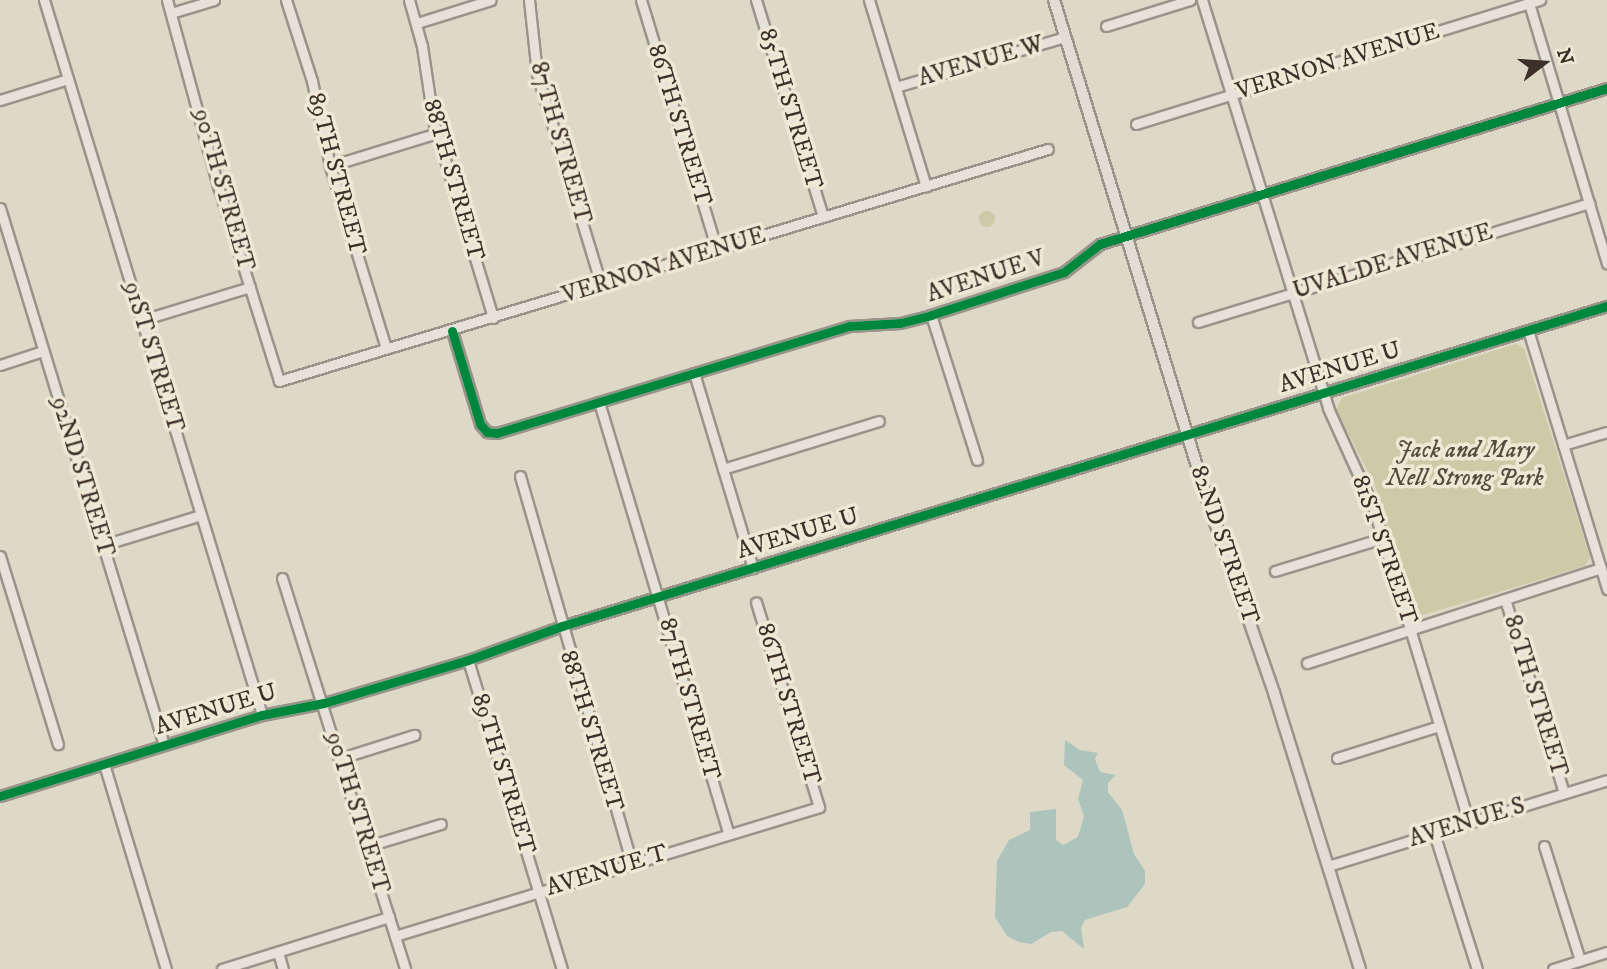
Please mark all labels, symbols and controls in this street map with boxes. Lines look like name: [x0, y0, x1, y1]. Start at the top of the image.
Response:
street label: VERNON AVENUE: [1233, 17, 1443, 107]
street label: 85TH STREET: [752, 25, 828, 193]
north arrow: [1509, 28, 1579, 98]
street label: AVENUE W: [915, 30, 1047, 94]
street label: 86TH STREET: [641, 41, 717, 209]
text: N: [1551, 46, 1578, 68]
street label: 87TH STREET: [523, 59, 597, 227]
street label: 89TH STREET: [301, 90, 371, 258]
street label: 88TH STREET: [416, 96, 490, 264]
street label: 90TH STREET: [186, 106, 260, 274]
street label: UVALDE AVENUE: [1290, 218, 1496, 306]
street label: VERNON AVENUE: [559, 221, 769, 311]
street label: AVENUE V: [923, 244, 1049, 310]
street label: 91ST STREET: [116, 278, 190, 436]
street label: AVENUE U: [1276, 336, 1404, 400]
street label: 92ND STREET: [44, 394, 120, 560]
park label: Jack and Mary Nell Strong Park: [1386, 437, 1544, 493]
street label: 82ND STREET: [1183, 462, 1265, 628]
street label: 81ST STREET: [1345, 472, 1423, 628]
street label: AVENUE U: [734, 502, 862, 566]
street label: 80TH STREET: [1497, 612, 1573, 780]
street label: 87TH STREET: [652, 615, 726, 783]
street label: 86TH STREET: [750, 620, 826, 788]
street label: 88TH STREET: [553, 647, 629, 815]
street label: AVENUE U: [152, 678, 280, 742]
street label: 89TH STREET: [465, 690, 541, 858]
street label: 90TH STREET: [319, 729, 395, 897]
street label: AVENUE S: [1406, 792, 1528, 854]
street label: AVENUE T: [543, 839, 671, 903]

